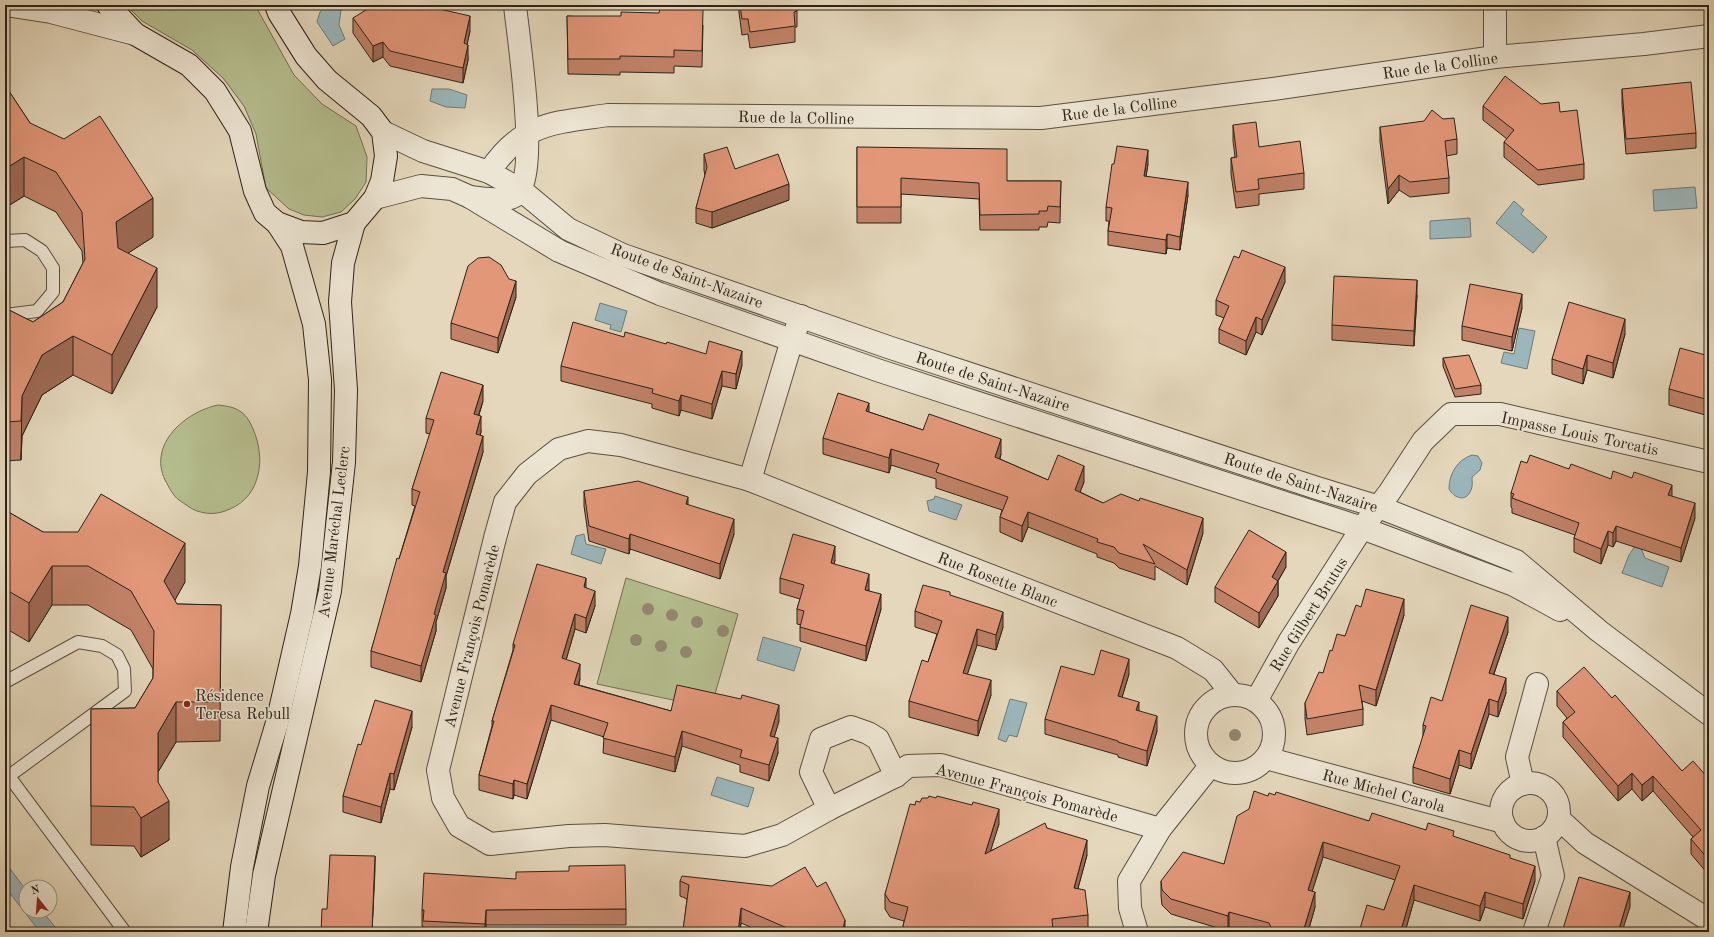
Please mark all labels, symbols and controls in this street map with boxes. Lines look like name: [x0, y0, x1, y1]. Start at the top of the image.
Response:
street label: Rue de la Colline: [1382, 51, 1499, 83]
street label: Rue de la Colline: [1061, 95, 1178, 125]
street label: Rue de la Colline: [738, 110, 854, 128]
street label: Route de Saint-Nazaire: [608, 242, 765, 312]
street label: Route de Saint-Nazaire: [913, 350, 1072, 415]
street label: Impasse Louis Torcatis: [1499, 410, 1660, 459]
street label: Avenue Maréchal Leclerc: [316, 445, 353, 619]
street label: Route de Saint-Nazaire: [1221, 451, 1380, 516]
street label: Avenue François Pomarède: [442, 543, 503, 730]
street label: Rue Rosette Blanc: [935, 551, 1060, 611]
street label: Rue Gilbert Brutus: [1268, 555, 1351, 675]
place label: Résidence Teresa Rebull: [195, 689, 290, 723]
marker: Résidence Teresa Rebull: [182, 699, 192, 709]
street label: Avenue François Pomarède: [934, 762, 1119, 826]
street label: Rue Michel Carola: [1320, 768, 1447, 816]
north arrow: [18, 879, 58, 919]
text: N: [30, 884, 42, 897]

